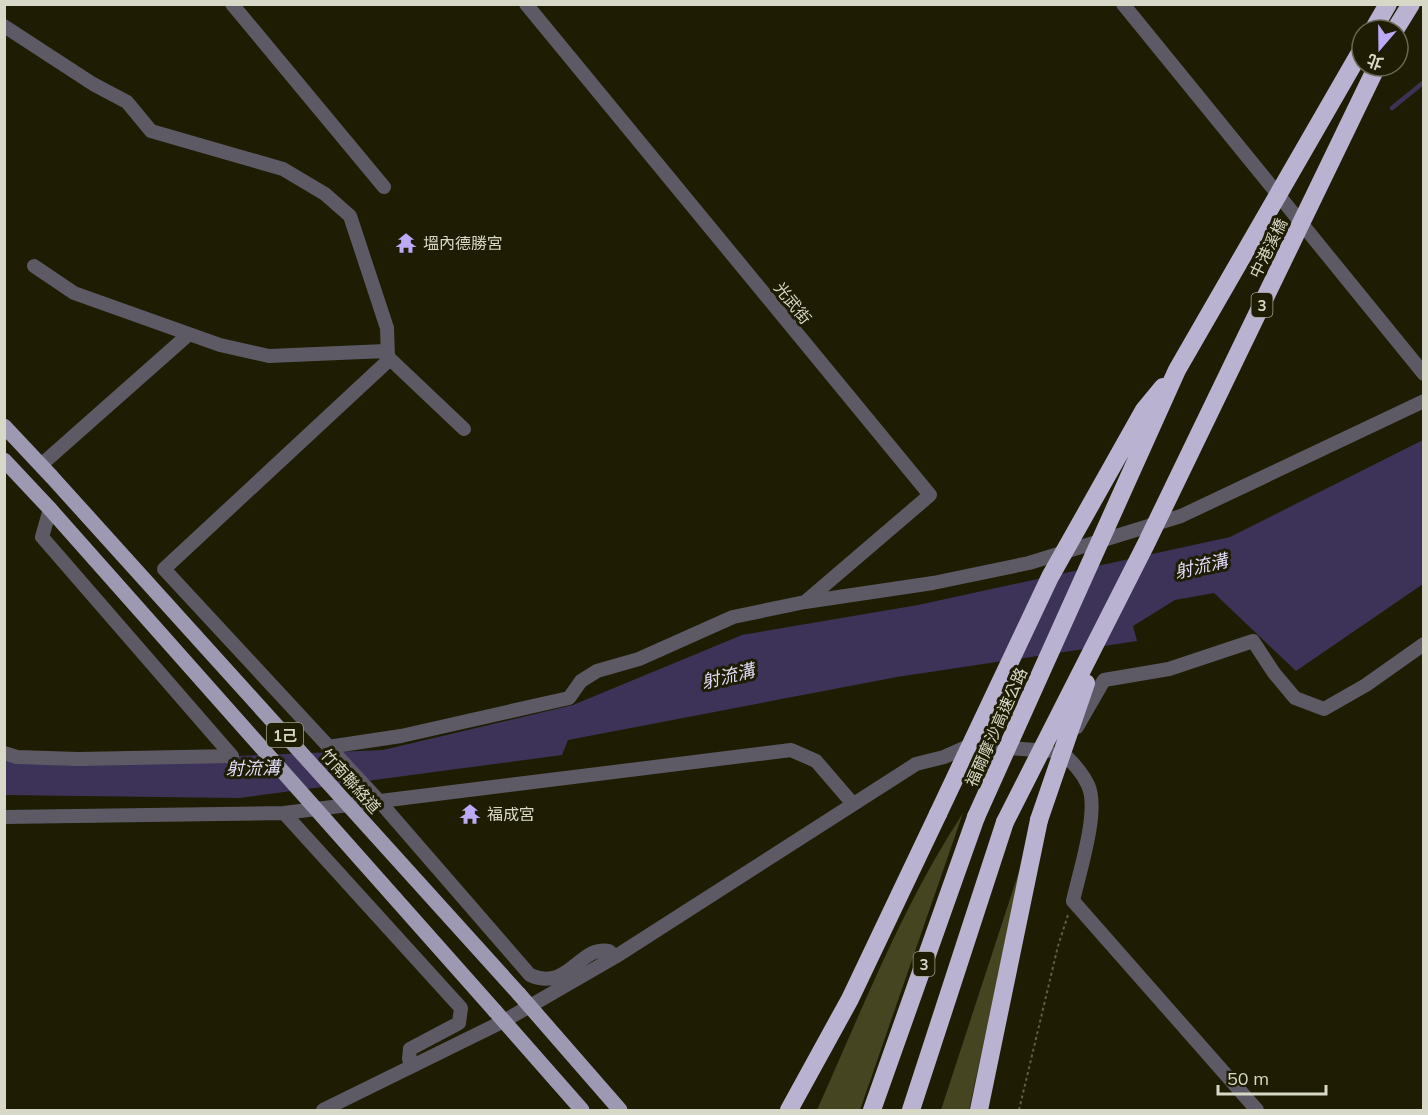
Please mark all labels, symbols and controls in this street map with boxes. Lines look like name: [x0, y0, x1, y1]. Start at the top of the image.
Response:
north arrow: [1350, 18, 1410, 78]
text: 北: [1364, 50, 1386, 74]
street label: 中港溪橋: [1245, 215, 1291, 281]
temple icon: 塭內德勝宮: [394, 231, 418, 255]
place label: 塭內德勝宮: [423, 233, 503, 253]
street label: 光武街: [770, 278, 816, 328]
road number: 3: [1252, 293, 1272, 317]
water label: 射流溝: [1172, 548, 1233, 583]
water label: 射流溝: [699, 658, 760, 694]
street label: 福爾摩沙高速公路: [961, 664, 1031, 790]
road number: 1己: [267, 723, 303, 747]
street label: 竹南聯絡道: [317, 745, 385, 817]
water label: 射流溝: [226, 756, 283, 780]
temple icon: 福成宮: [458, 802, 482, 826]
place label: 福成宮: [487, 804, 535, 824]
road number: 3: [914, 952, 934, 976]
scale bar: [1218, 1058, 1326, 1096]
text: 50 m: [1227, 1067, 1269, 1090]

